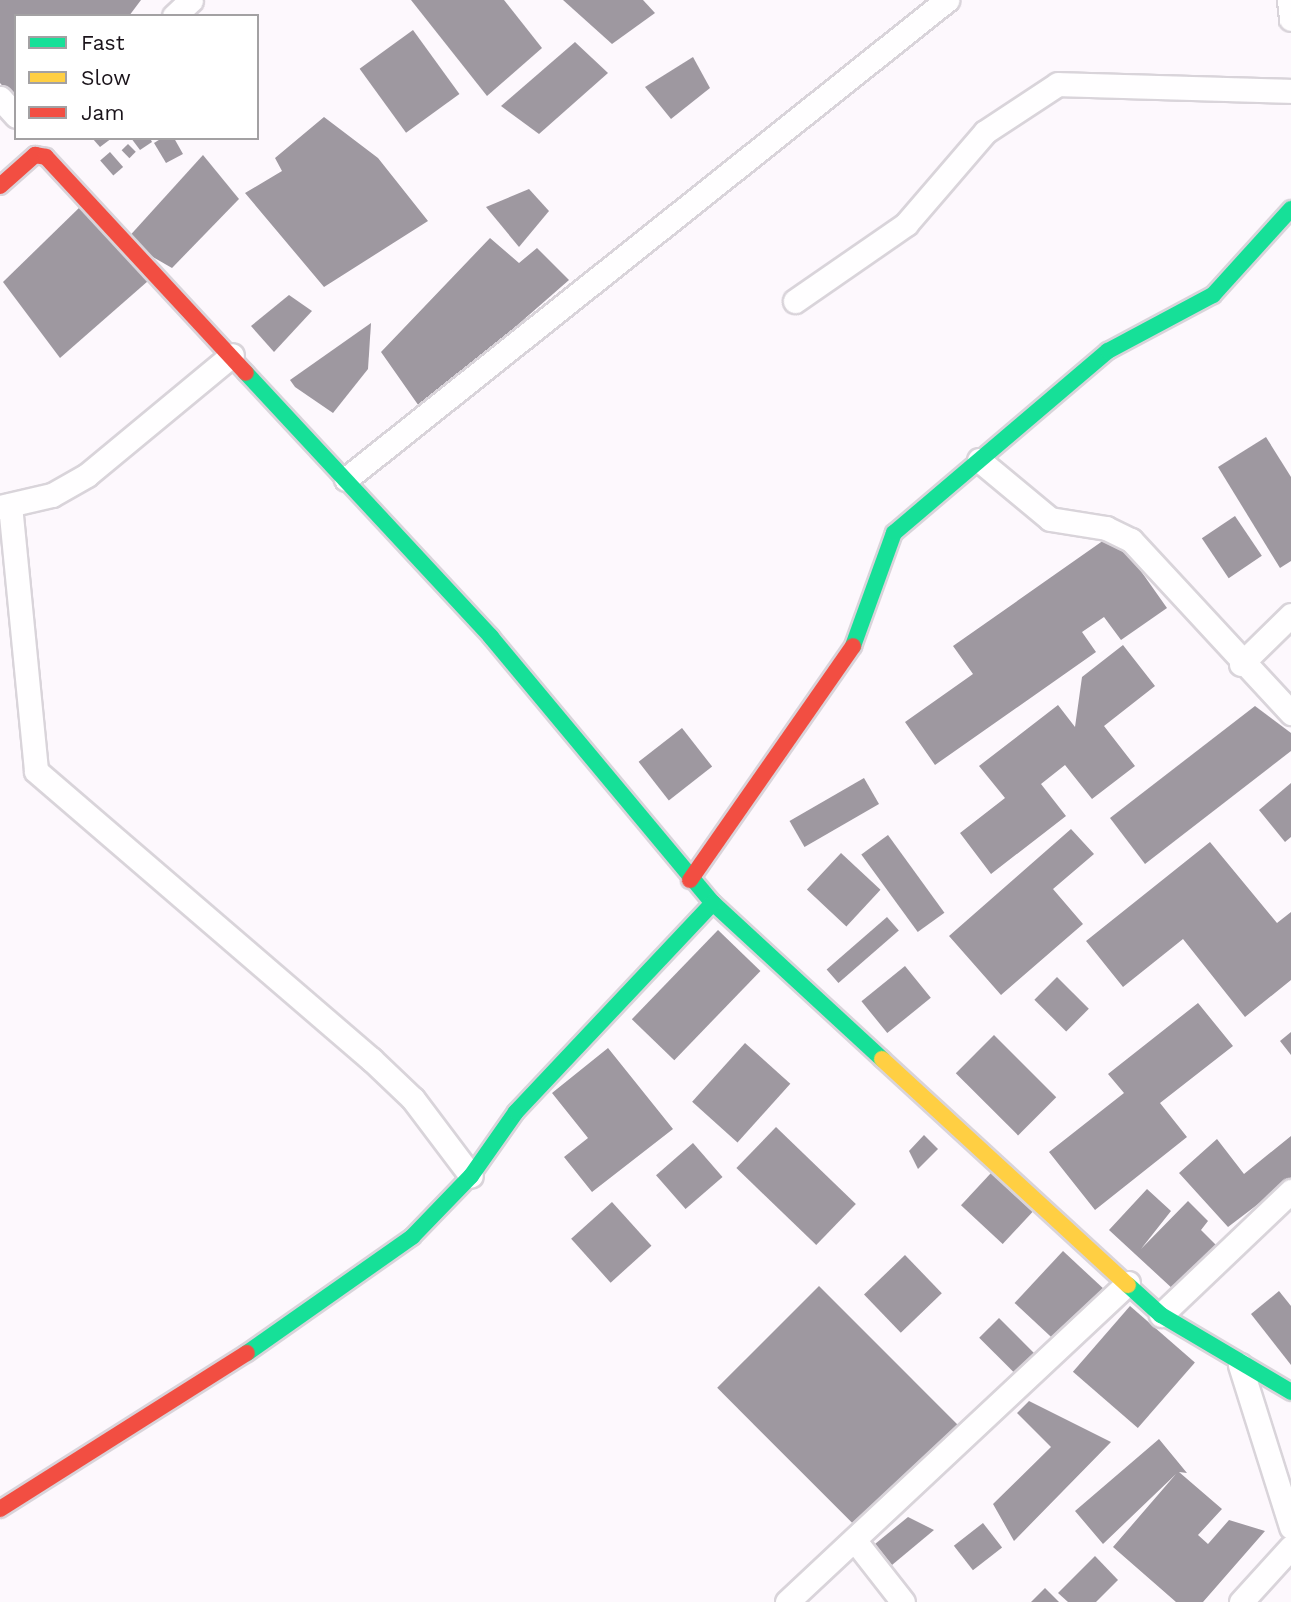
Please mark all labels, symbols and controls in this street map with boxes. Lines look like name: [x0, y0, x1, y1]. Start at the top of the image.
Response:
legend: [14, 14, 259, 140]
text: Fast: [81, 30, 125, 55]
text: Slow: [81, 65, 131, 90]
text: Jam: [81, 100, 124, 125]

